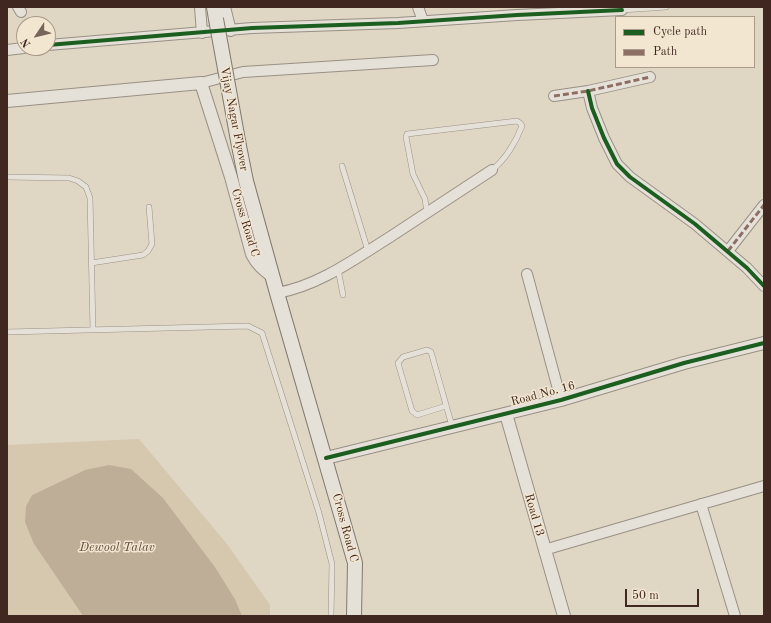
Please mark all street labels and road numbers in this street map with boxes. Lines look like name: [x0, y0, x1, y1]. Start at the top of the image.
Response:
street label: Vijay Nagar Flyover: [217, 66, 251, 172]
street label: Cross Road C: [228, 187, 262, 259]
street label: Road No. 16: [509, 379, 577, 409]
street label: Cross Road C: [329, 492, 361, 564]
street label: Road 13: [521, 492, 547, 538]

